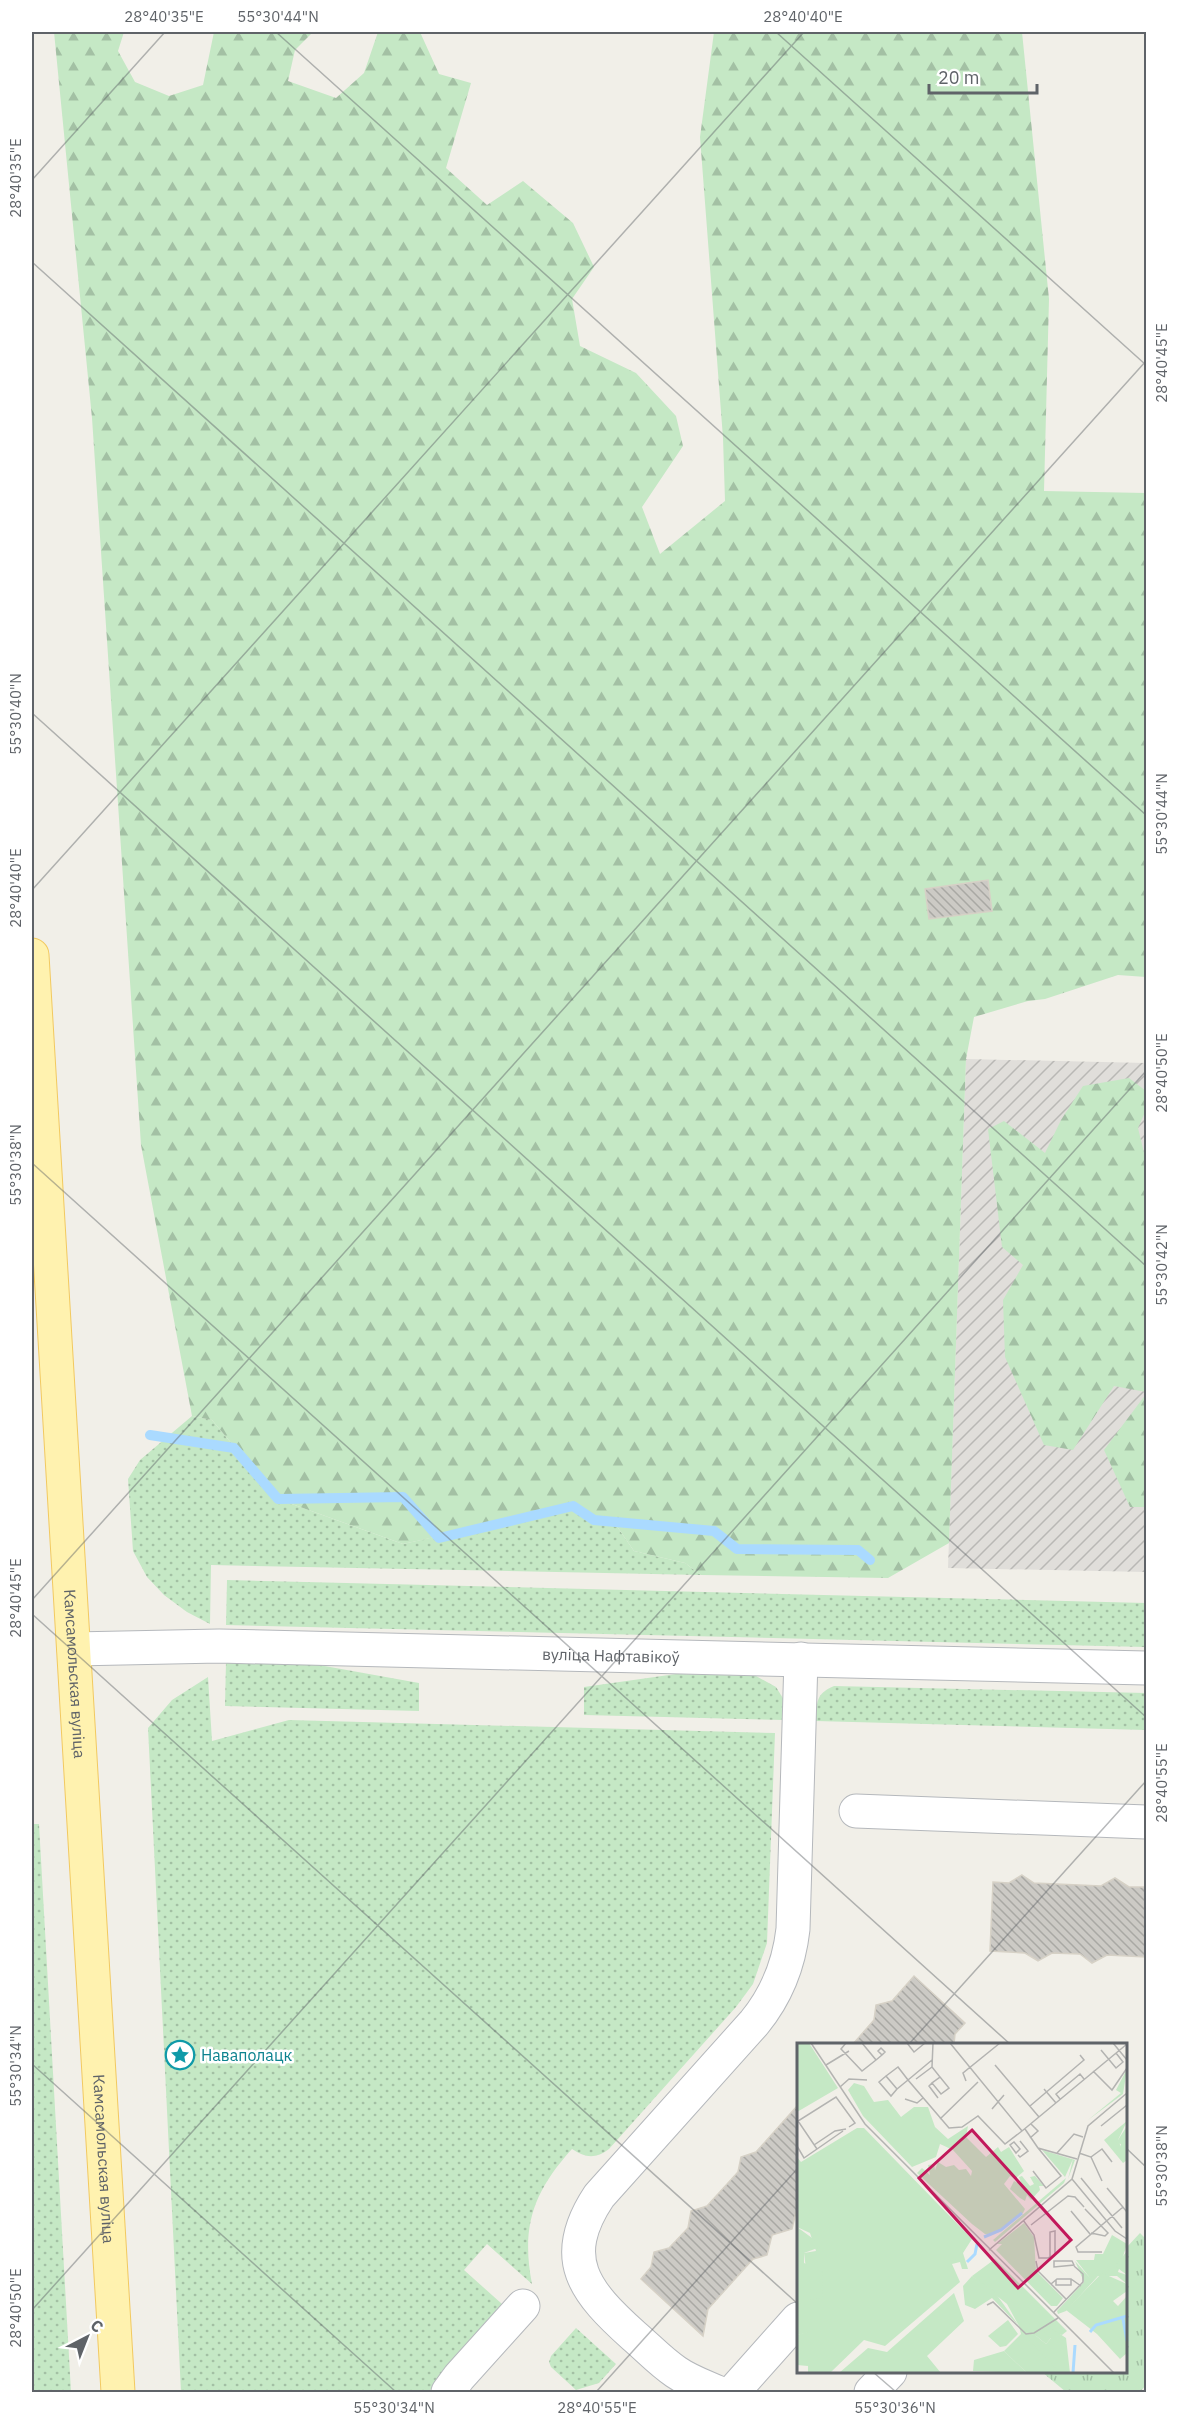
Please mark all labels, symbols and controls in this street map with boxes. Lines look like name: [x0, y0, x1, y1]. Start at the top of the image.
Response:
text: 28°40'35"E: [124, 7, 204, 26]
text: 55°30'44"N: [237, 7, 319, 26]
text: 28°40'40"E: [763, 7, 843, 26]
scale bar: [929, 57, 1037, 95]
text: 20 m: [938, 66, 980, 89]
text: 28°40'35"E: [6, 138, 25, 218]
text: 28°40'45"E: [1152, 323, 1171, 403]
text: 55°30'40"N: [6, 673, 25, 755]
text: 55°30'44"N: [1152, 773, 1171, 855]
text: 28°40'40"E: [6, 848, 25, 928]
text: 28°40'50"E: [1152, 1033, 1171, 1113]
text: 55°30'38"N: [6, 1124, 25, 1206]
text: 55°30'42"N: [1152, 1224, 1171, 1306]
text: 28°40'45"E: [6, 1558, 25, 1638]
street label: Камсамольская вуліца: [60, 1588, 90, 1759]
street label: вуліца Нафтавікоў: [542, 1644, 680, 1667]
text: 28°40'55"E: [1152, 1743, 1171, 1823]
text: 55°30'34"N: [6, 2025, 25, 2107]
place icon: Наваполацк: [164, 2039, 196, 2071]
inset map: [797, 2043, 1127, 2373]
place label: Наваполацк: [201, 2045, 292, 2065]
street label: Камсамольская вуліца: [89, 2074, 119, 2245]
text: 55°30'38"N: [1152, 2125, 1171, 2207]
text: 28°40'50"E: [6, 2268, 25, 2348]
north arrow: [57, 2307, 117, 2367]
text: С: [86, 2315, 108, 2337]
text: 55°30'34"N: [353, 2398, 435, 2417]
text: 28°40'55"E: [557, 2398, 637, 2417]
text: 55°30'36"N: [854, 2398, 936, 2417]

